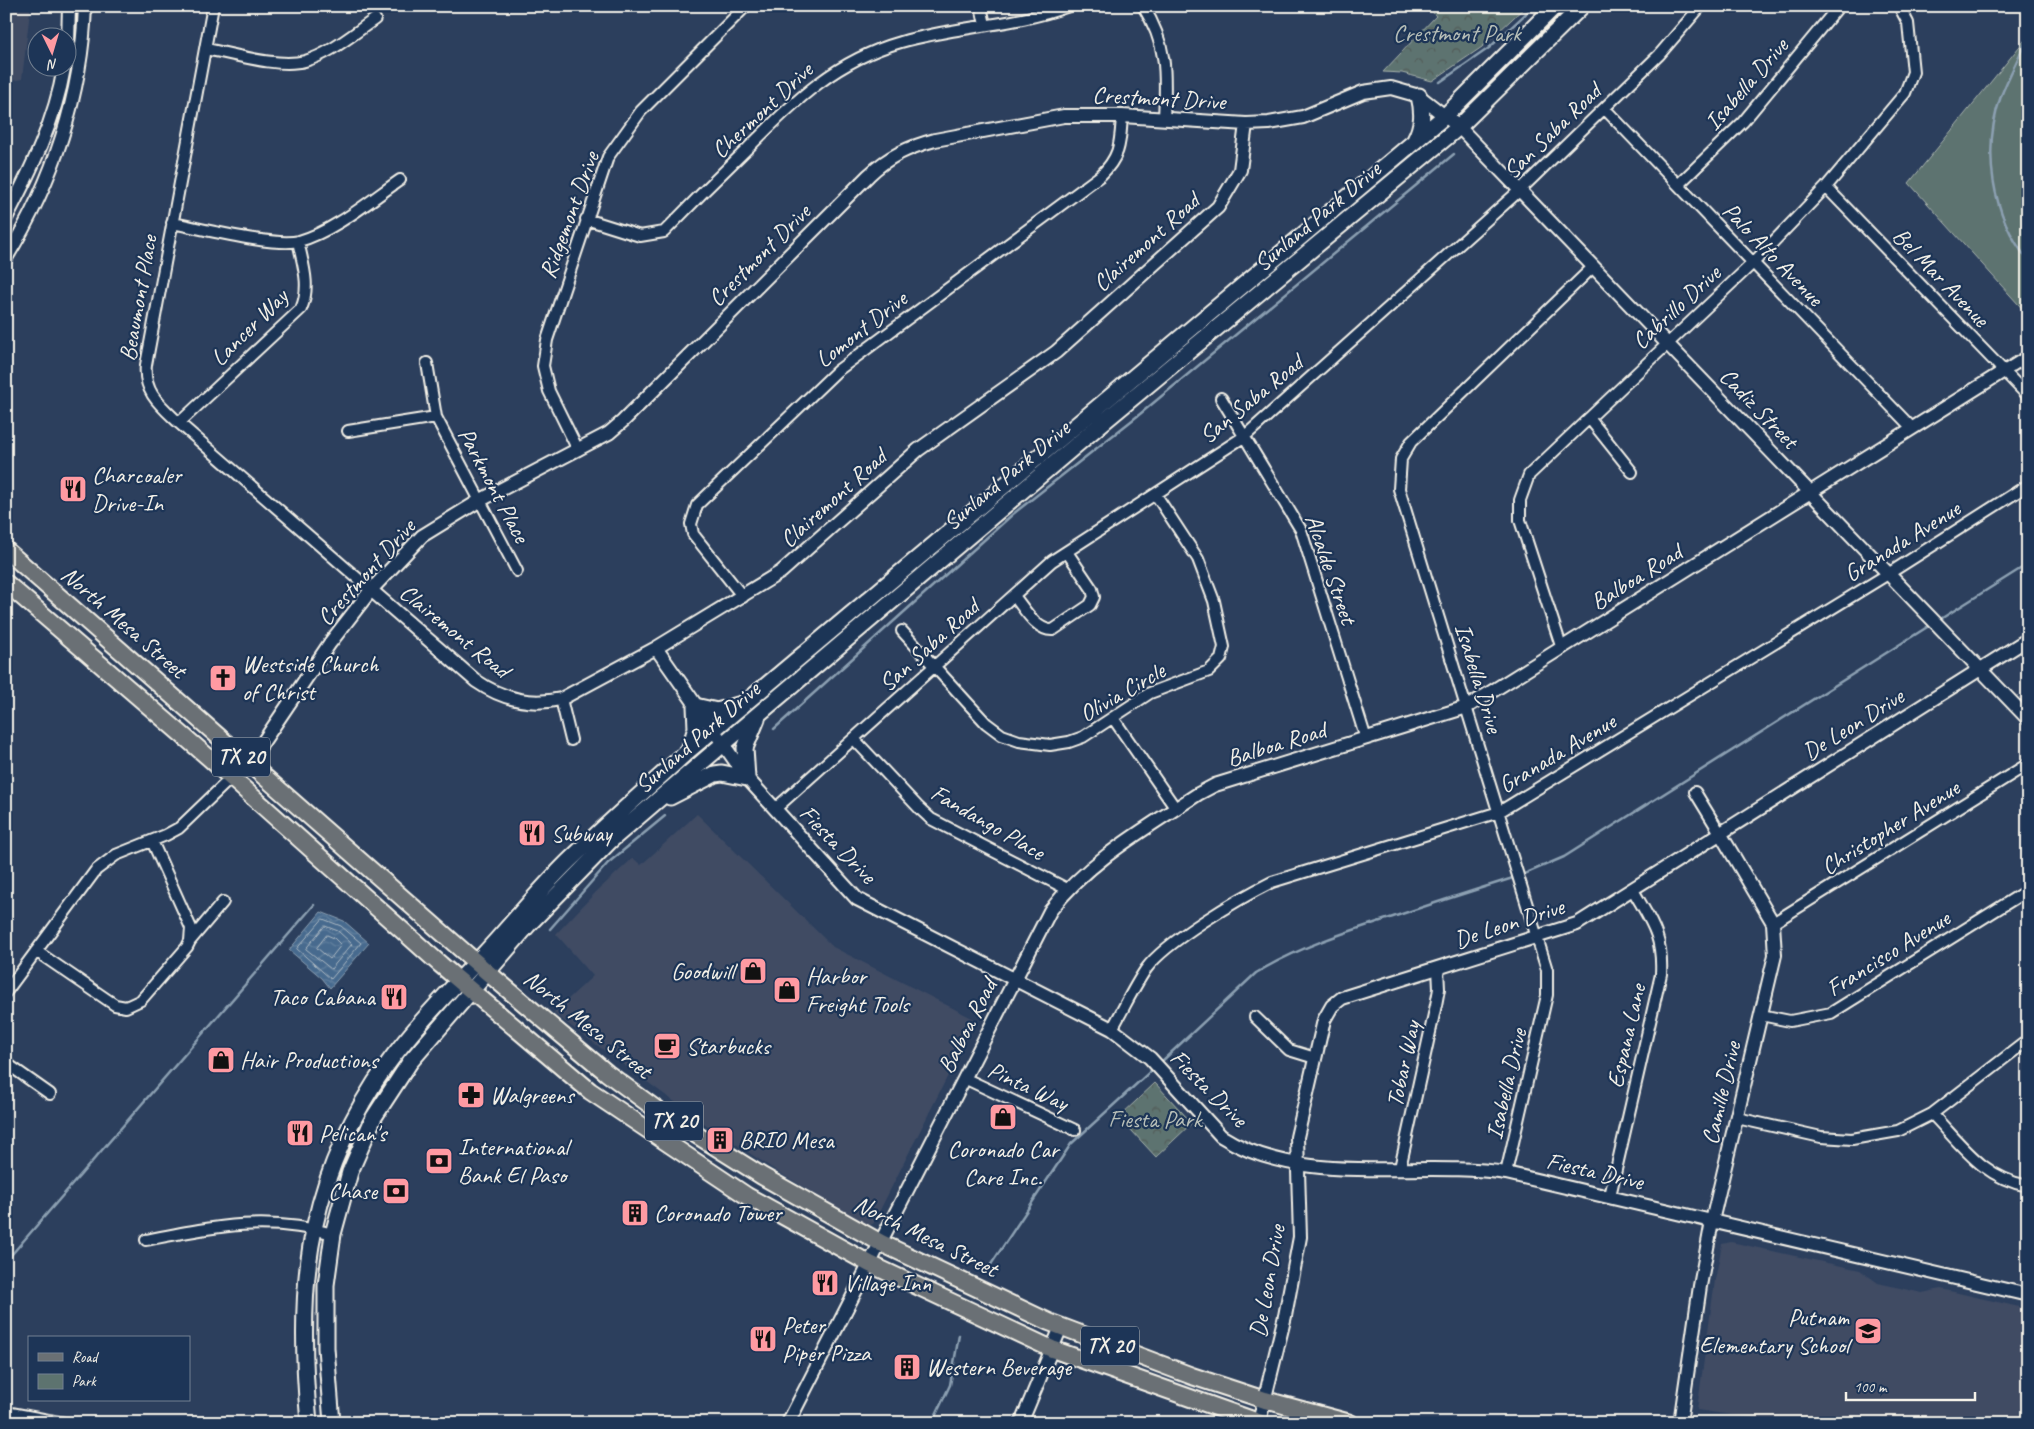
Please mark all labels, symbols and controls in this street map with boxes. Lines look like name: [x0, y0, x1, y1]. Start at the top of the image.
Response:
park label: Crestmont Park: [1393, 18, 1523, 48]
north arrow: [28, 28, 78, 78]
street label: Isabella Drive: [1698, 30, 1796, 136]
street label: Chermont Drive: [705, 54, 821, 165]
text: N: [46, 56, 58, 74]
street label: San Saba Road: [1497, 74, 1610, 185]
street label: Crestmont Drive: [1092, 80, 1229, 117]
street label: Ridgemont Drive: [532, 146, 607, 282]
street label: Sunland Park Drive: [1247, 153, 1388, 278]
street label: Clairemont Road: [1086, 184, 1208, 298]
street label: Crestmont Drive: [701, 196, 818, 313]
street label: Palo Alto Avenue: [1716, 196, 1831, 314]
street label: Bel Mar Avenue: [1886, 221, 1997, 335]
street label: Beaumont Place: [112, 231, 164, 363]
street label: Cabrillo Drive: [1625, 257, 1728, 356]
street label: Lancer Way: [204, 281, 295, 372]
street label: Lomont Drive: [809, 283, 915, 374]
street label: San Saba Road: [1193, 346, 1312, 450]
street label: Cadiz Street: [1713, 361, 1806, 456]
street label: Sunland Park Drive: [936, 412, 1077, 537]
street label: Parkmont Place: [451, 422, 538, 550]
street label: Clairemont Road: [773, 440, 895, 554]
place label: Charcoaler Drive-In: [92, 460, 184, 518]
restaurant icon: Charcoaler Drive-In: [58, 474, 88, 504]
street label: Granada Avenue: [1838, 492, 1968, 589]
street label: Alcalde Street: [1298, 510, 1364, 630]
street label: Crestmont Drive: [310, 511, 423, 632]
street label: Balboa Road: [1585, 535, 1690, 617]
street label: North Mesa Street: [55, 559, 194, 686]
street label: Clairemont Road: [394, 577, 519, 687]
street label: San Saba Road: [872, 590, 988, 698]
street label: Isabella Drive: [1448, 620, 1510, 738]
place label: Westside Church of Christ: [242, 649, 379, 707]
street label: Olivia Circle: [1074, 654, 1172, 728]
church icon: Westside Church of Christ: [208, 663, 238, 693]
street label: Sunland Park Drive: [628, 673, 768, 800]
street label: De Leon Drive: [1797, 680, 1911, 767]
street label: Granada Avenue: [1493, 705, 1623, 800]
street label: Balboa Road: [1223, 714, 1332, 773]
road number: TX 20: [212, 738, 270, 776]
street label: Christopher Avenue: [1815, 771, 1967, 882]
street label: Fandango Place: [926, 777, 1052, 868]
street label: Fiesta Drive: [793, 798, 884, 891]
restaurant icon: Subway: [517, 818, 547, 848]
place label: Subway: [551, 818, 613, 848]
street label: De Leon Drive: [1450, 891, 1570, 955]
street label: Francisco Avenue: [1821, 902, 1957, 1003]
place label: Goodwill: [671, 956, 738, 986]
shop icon: Goodwill: [738, 956, 768, 986]
place label: Harbor Freight Tools: [806, 961, 911, 1019]
street label: North Mesa Street: [518, 963, 660, 1086]
street label: Balboa Road: [931, 971, 1005, 1078]
shop icon: Harbor Freight Tools: [772, 975, 802, 1005]
street label: Espana Lane: [1600, 979, 1653, 1091]
place label: Taco Cabana: [270, 982, 376, 1012]
restaurant icon: Taco Cabana: [379, 982, 409, 1012]
street label: Tobar Way: [1379, 1016, 1427, 1110]
street label: Isabella Drive: [1479, 1024, 1534, 1142]
cafe icon: Starbucks: [652, 1031, 682, 1061]
place label: Starbucks: [686, 1031, 772, 1061]
street label: Camille Drive: [1695, 1037, 1748, 1147]
street label: Fiesta Drive: [1164, 1043, 1256, 1135]
shop icon: Hair Productions: [206, 1045, 236, 1075]
place label: Hair Productions: [240, 1045, 380, 1075]
street label: Pinta Way: [983, 1054, 1075, 1118]
pharmacy icon: Walgreens: [456, 1080, 486, 1110]
place label: Walgreens: [490, 1080, 575, 1110]
road number: TX 20: [645, 1102, 703, 1140]
shop icon: Coronado Car Care Inc.: [988, 1102, 1018, 1132]
park label: Fiesta Park: [1108, 1104, 1204, 1134]
restaurant icon: Pelican's: [285, 1118, 315, 1148]
place label: Pelican's: [319, 1118, 389, 1148]
building icon: BRIO Mesa: [705, 1125, 735, 1155]
place label: BRIO Mesa: [739, 1125, 835, 1155]
place label: International Bank El Paso: [458, 1132, 572, 1190]
place label: Coronado Car Care Inc.: [948, 1134, 1061, 1192]
street label: Fiesta Drive: [1544, 1145, 1648, 1197]
bank icon: International Bank El Paso: [424, 1146, 454, 1176]
place label: Chase: [328, 1176, 379, 1206]
bank icon: Chase: [381, 1176, 411, 1206]
street label: North Mesa Street: [849, 1188, 1005, 1285]
building icon: Coronado Tower: [620, 1198, 650, 1228]
place label: Coronado Tower: [654, 1198, 784, 1228]
street label: De Leon Drive: [1242, 1220, 1292, 1340]
restaurant icon: Village Inn: [810, 1268, 840, 1298]
place label: Village Inn: [844, 1268, 931, 1298]
place label: Putnam Elementary School: [1699, 1302, 1853, 1360]
place label: Peter Piper Pizza: [782, 1310, 872, 1368]
school or university icon: Putnam Elementary School: [1853, 1316, 1883, 1346]
restaurant icon: Peter Piper Pizza: [748, 1324, 778, 1354]
road number: TX 20: [1081, 1326, 1139, 1365]
legend: [28, 1336, 190, 1402]
text: Road: [72, 1348, 99, 1367]
building icon: Western Beverage: [892, 1352, 922, 1382]
place label: Western Beverage: [926, 1352, 1073, 1382]
scale bar: [1846, 1369, 1975, 1401]
text: Park: [72, 1372, 97, 1391]
text: 100 m: [1854, 1378, 1888, 1397]

